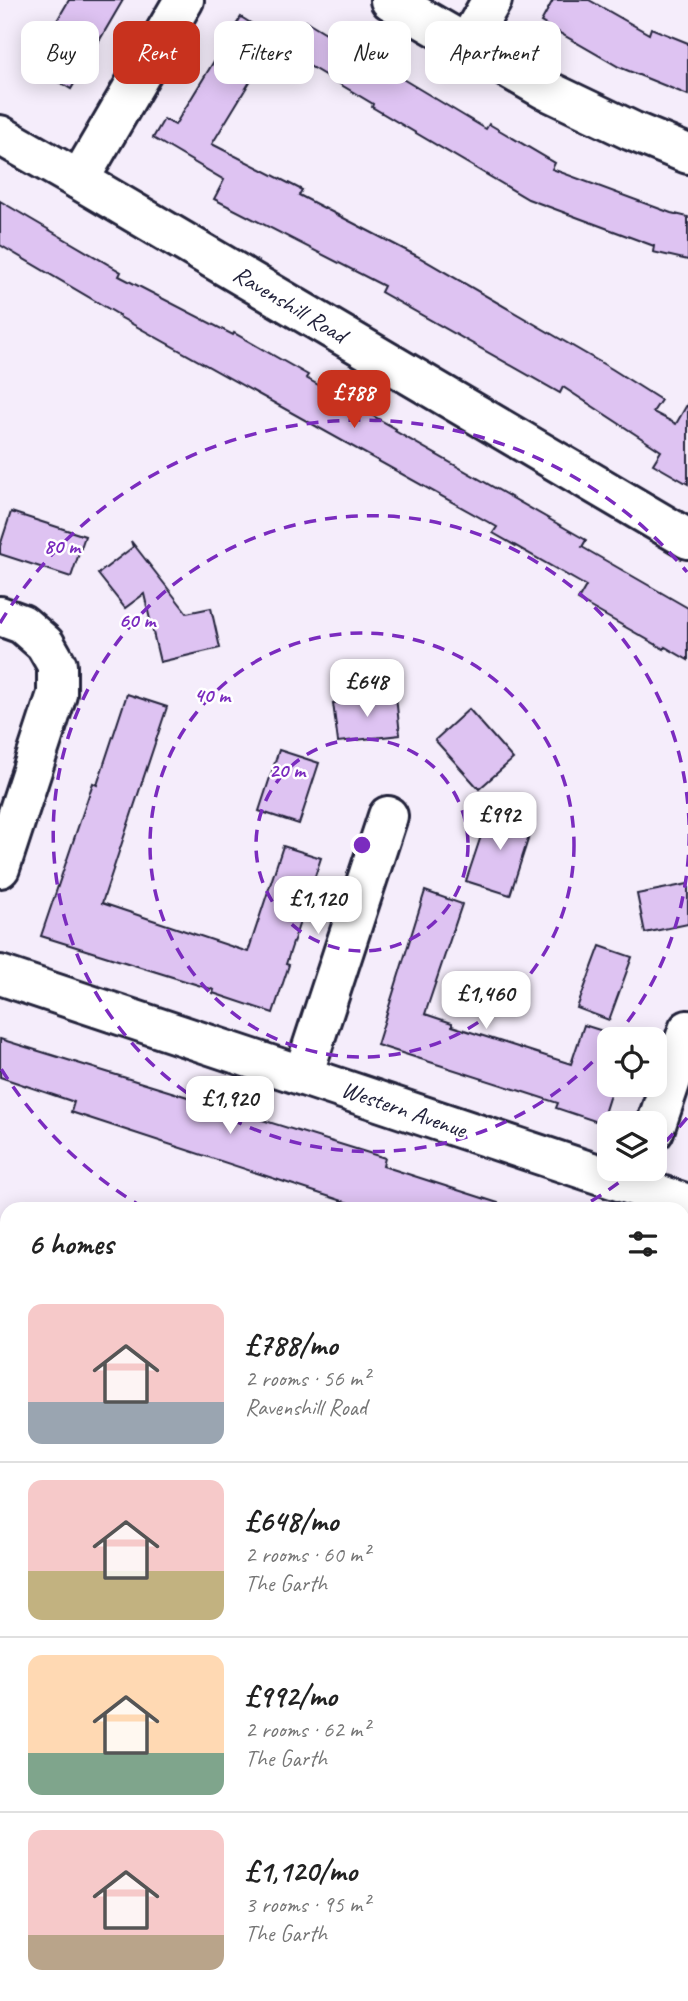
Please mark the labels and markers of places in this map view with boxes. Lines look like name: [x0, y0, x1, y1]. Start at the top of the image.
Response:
pin: £788: [313, 370, 395, 430]
pin: £648: [326, 660, 408, 719]
pin: £992: [459, 792, 541, 852]
centre of rings: [350, 833, 374, 857]
pin: £1,120: [261, 876, 375, 936]
pin: £1,460: [429, 972, 543, 1031]
pin: £1,920: [173, 1076, 287, 1136]

